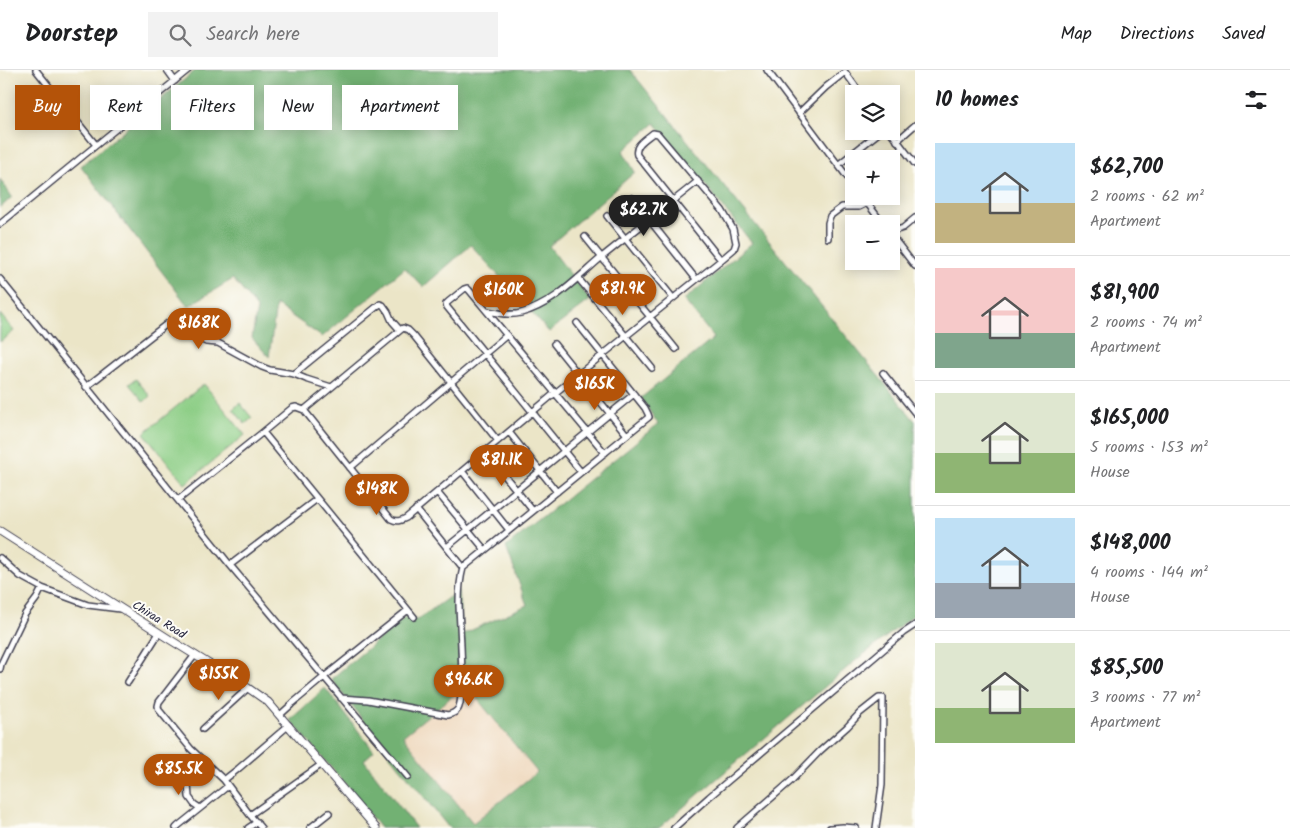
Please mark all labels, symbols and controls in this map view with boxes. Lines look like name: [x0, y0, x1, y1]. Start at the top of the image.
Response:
search box: [148, 12, 498, 57]
text: Doorstep: [25, 15, 118, 54]
text: Search here: [206, 20, 300, 50]
text: Map: [1060, 20, 1092, 49]
text: Directions: [1120, 20, 1194, 49]
text: Saved: [1222, 20, 1265, 49]
icon: search: [166, 21, 194, 49]
text: 10 homes: [935, 84, 1019, 117]
chip: Buy: [15, 85, 80, 130]
chip: Rent: [90, 85, 161, 130]
chip: Filters: [171, 85, 254, 130]
chip: New: [264, 85, 332, 130]
chip: Apartment: [342, 85, 458, 130]
map controls: [845, 85, 900, 270]
button: layers: [845, 85, 900, 140]
icon: filters: [1242, 86, 1270, 114]
button: +: [845, 150, 900, 205]
text: $62,700: [1090, 151, 1163, 184]
icon: home: [975, 163, 1035, 223]
text: 2 rooms · 62 m²: [1090, 184, 1204, 209]
pin: $62.7K: [603, 194, 685, 237]
text: $62.7K: [620, 198, 668, 223]
text: Apartment: [1090, 209, 1161, 234]
button: −: [845, 215, 900, 270]
pin: $160K: [469, 274, 539, 317]
pin: $81.9K: [582, 274, 664, 316]
text: $81.9K: [600, 277, 646, 302]
text: $81,900: [1090, 277, 1159, 310]
text: $160K: [484, 278, 524, 303]
icon: home: [975, 288, 1035, 348]
pin: $168K: [164, 308, 234, 350]
text: 2 rooms · 74 m²: [1090, 310, 1202, 335]
text: $168K: [178, 311, 220, 336]
text: Apartment: [1090, 335, 1161, 360]
pin: $165K: [560, 368, 630, 411]
text: $165K: [575, 372, 615, 397]
text: $165,000: [1090, 402, 1169, 435]
icon: home: [975, 413, 1035, 473]
text: 5 rooms · 153 m²: [1090, 435, 1208, 460]
pin: $81.1K: [461, 444, 543, 487]
text: $81.1K: [481, 448, 523, 473]
text: House: [1090, 460, 1130, 485]
pin: $148K: [342, 474, 412, 516]
text: $148K: [356, 477, 398, 502]
text: $148,000: [1090, 527, 1170, 560]
icon: home: [975, 538, 1035, 598]
text: 4 rooms · 144 m²: [1090, 560, 1208, 585]
text: House: [1090, 585, 1130, 610]
street label: Chiraa Road: [128, 596, 191, 645]
text: $85,500: [1090, 652, 1163, 685]
pin: $155K: [184, 658, 254, 701]
text: $155K: [199, 662, 239, 687]
icon: home: [975, 663, 1035, 723]
pin: $96.6K: [428, 664, 510, 707]
text: $96.6K: [445, 668, 493, 693]
text: 3 rooms · 77 m²: [1090, 685, 1200, 710]
text: Apartment: [1090, 710, 1161, 735]
pin: $85.5K: [138, 754, 220, 796]
text: $85.5K: [155, 757, 203, 782]

